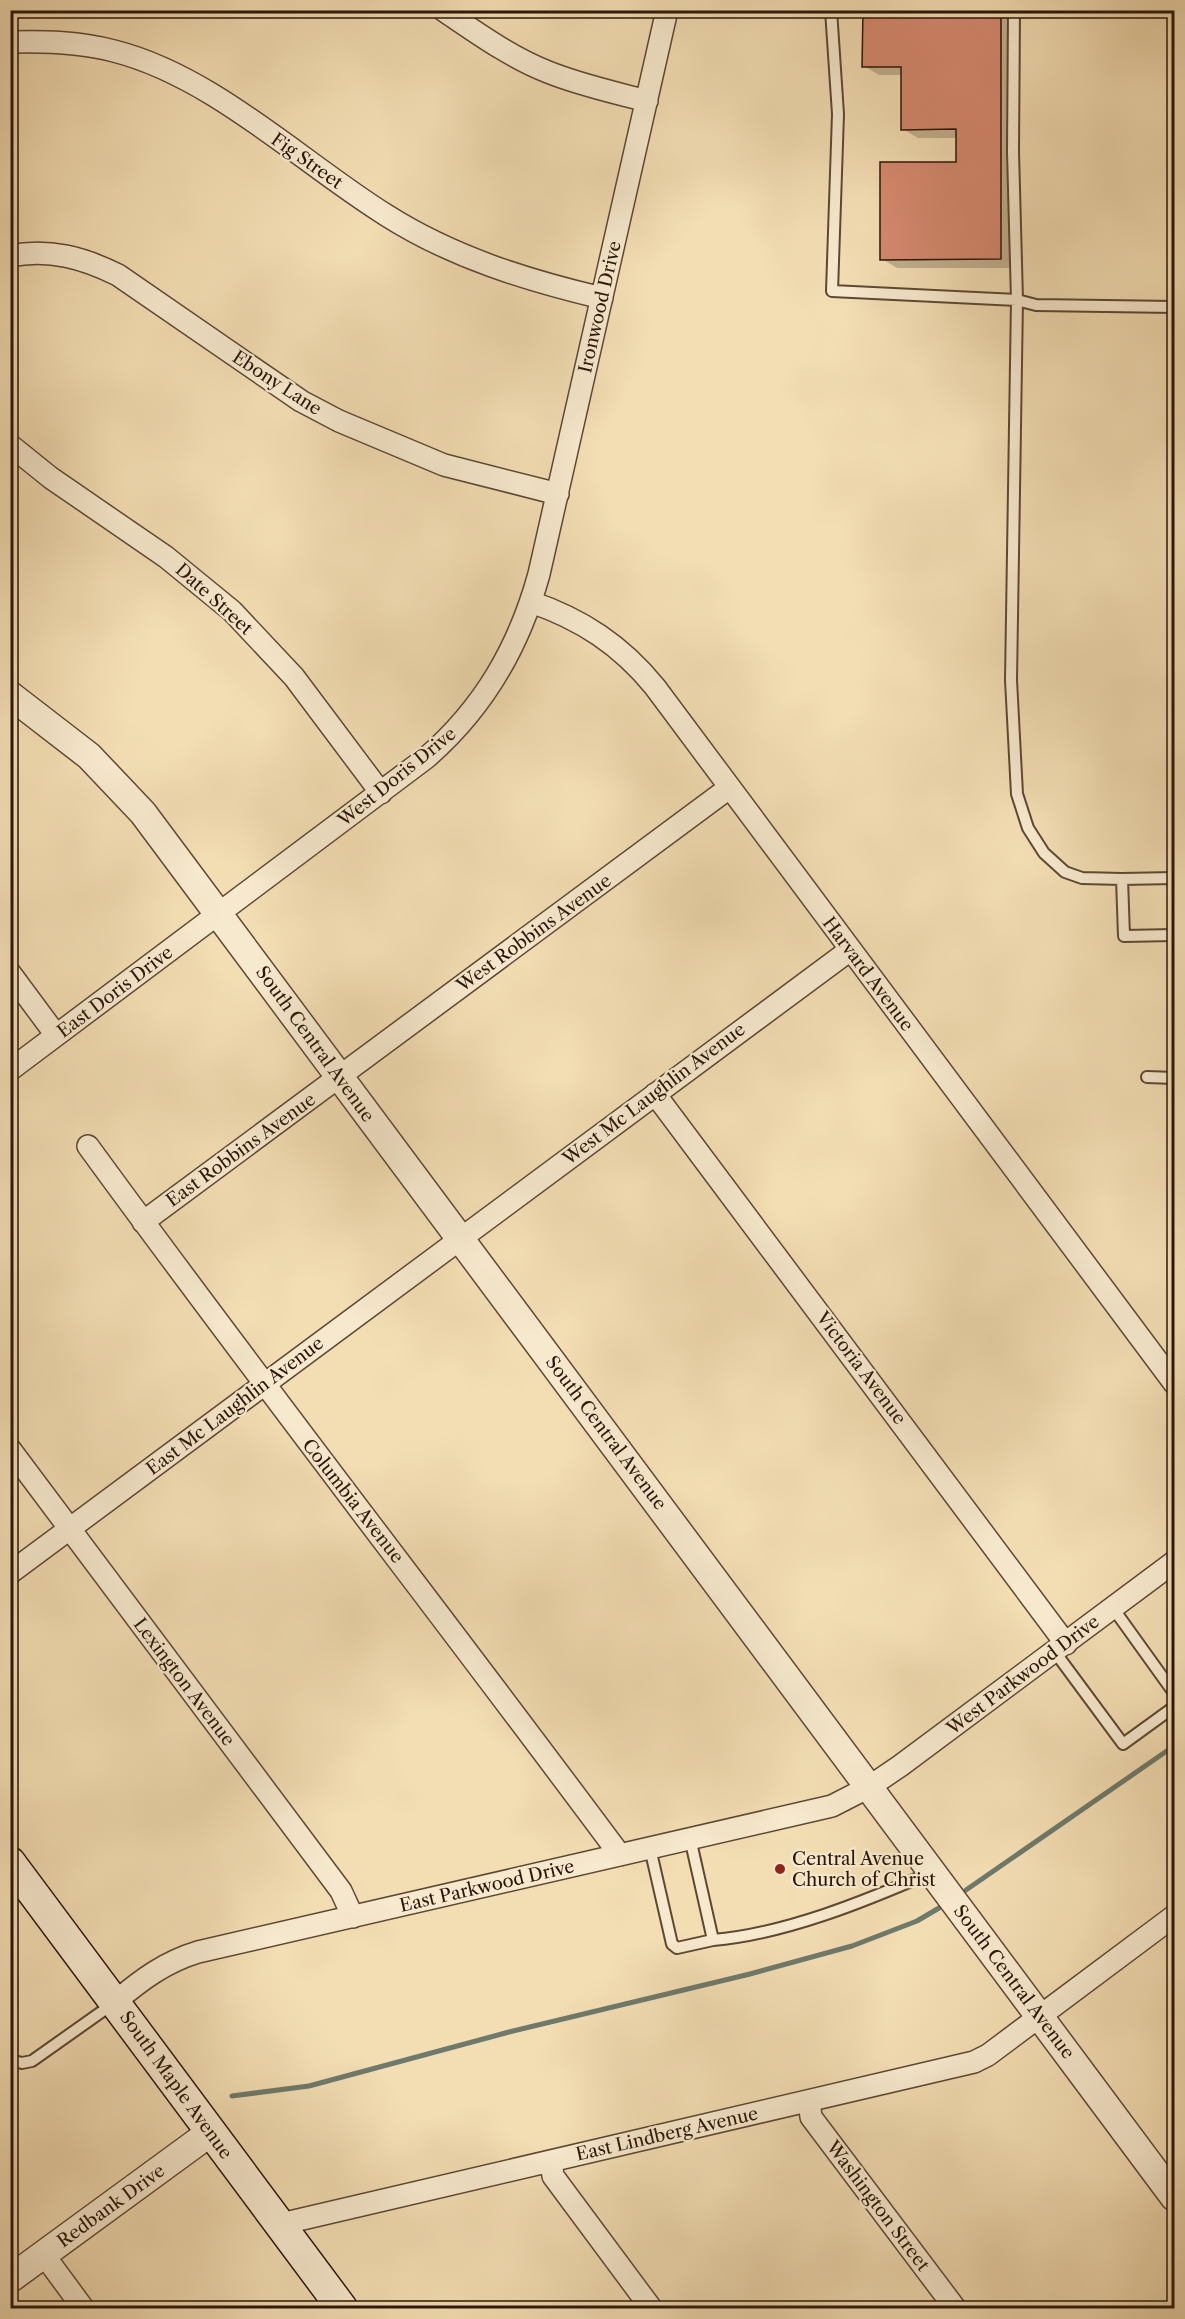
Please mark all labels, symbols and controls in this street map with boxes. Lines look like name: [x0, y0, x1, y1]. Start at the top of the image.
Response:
street label: Fig Street: [267, 128, 348, 194]
street label: Ironwood Drive: [574, 239, 626, 375]
street label: Ebony Lane: [228, 346, 326, 420]
street label: Date Street: [171, 559, 258, 640]
street label: West Doris Drive: [333, 723, 460, 832]
street label: West Robbins Avenue: [452, 870, 616, 997]
street label: Harvard Avenue: [818, 912, 918, 1036]
street label: East Doris Drive: [53, 941, 177, 1043]
street label: South Central Avenue: [251, 962, 379, 1126]
street label: West Mc Laughlin Avenue: [558, 1018, 749, 1170]
street label: East Robbins Avenue: [162, 1088, 320, 1212]
street label: Victoria Avenue: [811, 1306, 911, 1429]
street label: East Mc Laughlin Avenue: [142, 1332, 328, 1480]
street label: South Central Avenue: [541, 1352, 671, 1514]
street label: Columbia Avenue: [298, 1434, 408, 1568]
street label: West Parkwood Drive: [942, 1611, 1103, 1740]
street label: Lexington Avenue: [129, 1614, 239, 1750]
place label: Central Avenue Church of Christ: [792, 1848, 936, 1891]
street label: East Parkwood Drive: [398, 1855, 576, 1917]
marker: Central Avenue Church of Christ: [773, 1862, 787, 1876]
street label: South Central Avenue: [949, 1901, 1079, 2063]
street label: South Maple Avenue: [115, 2007, 237, 2163]
street label: East Lindberg Avenue: [574, 2102, 760, 2166]
street label: Washington Street: [821, 2136, 935, 2276]
street label: Redbank Drive: [53, 2160, 169, 2252]

